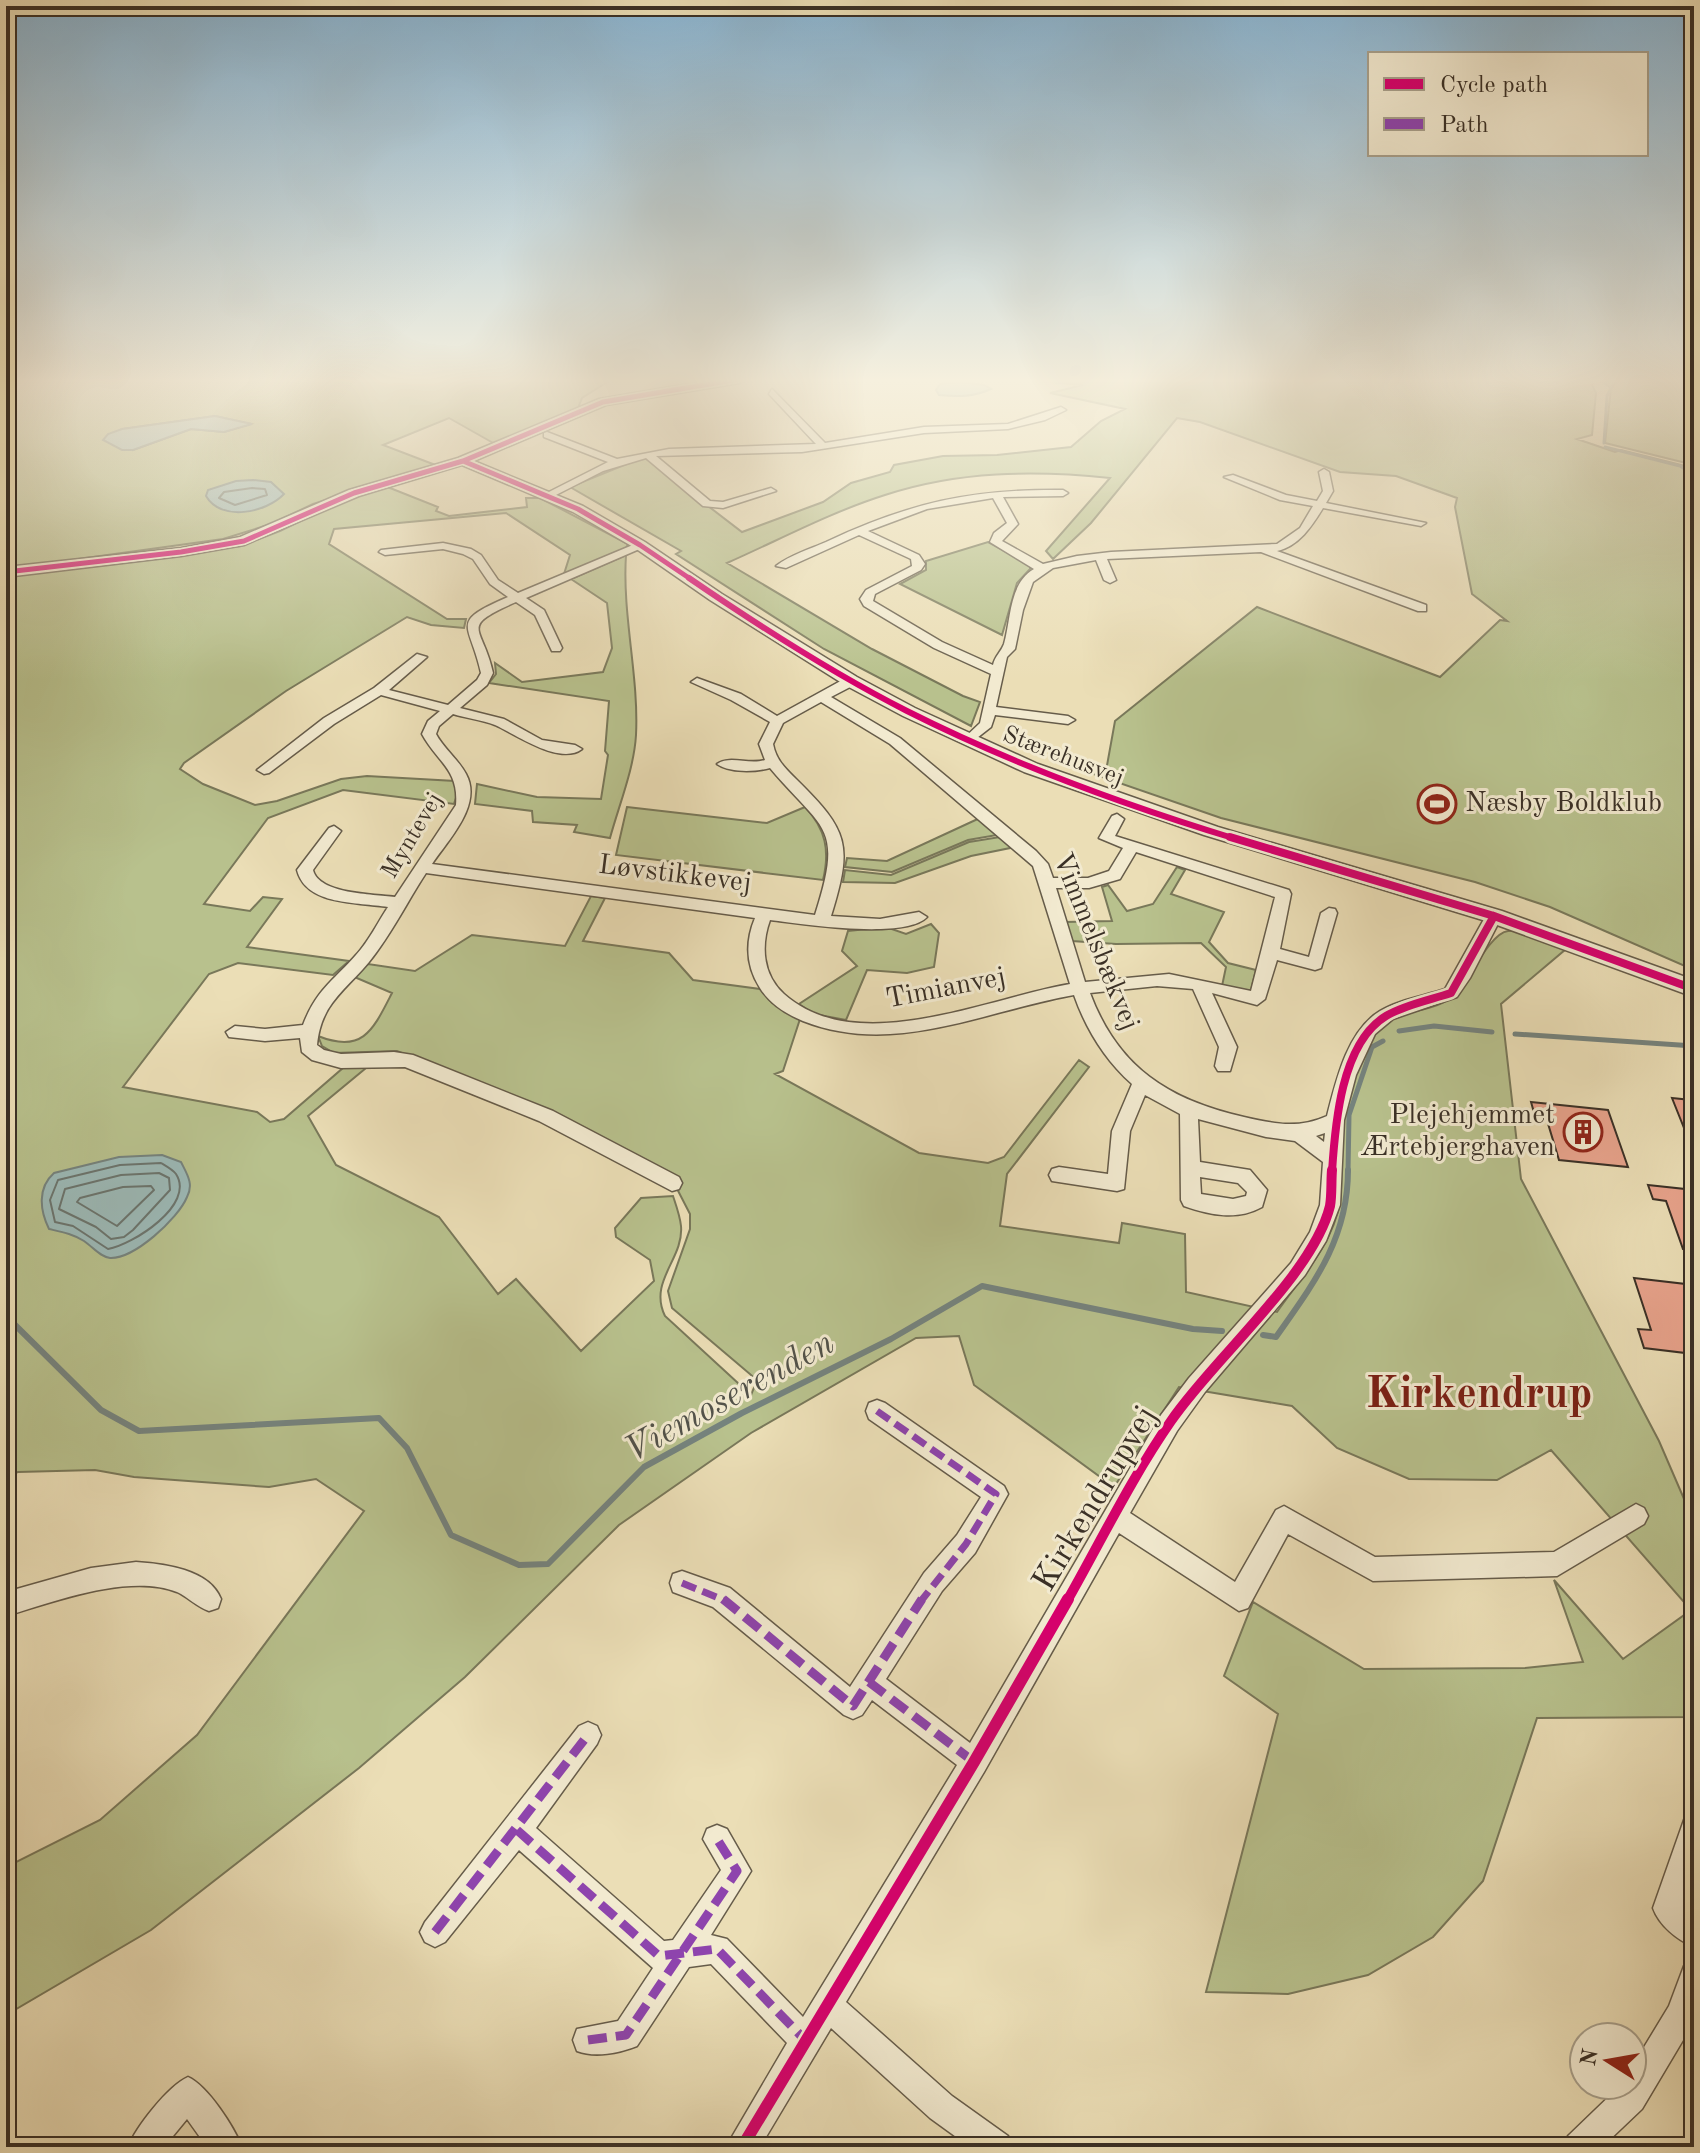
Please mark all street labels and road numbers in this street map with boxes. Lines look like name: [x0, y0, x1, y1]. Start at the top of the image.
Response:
street label: Stærehusvej: [999, 723, 1127, 791]
street label: Myntevej: [378, 789, 448, 883]
street label: Vimmelsbækvej: [1047, 849, 1143, 1035]
street label: Løvstikkevej: [597, 852, 753, 898]
street label: Timianvej: [884, 964, 1008, 1014]
street label: Kirkendrupvej: [1027, 1400, 1165, 1598]

